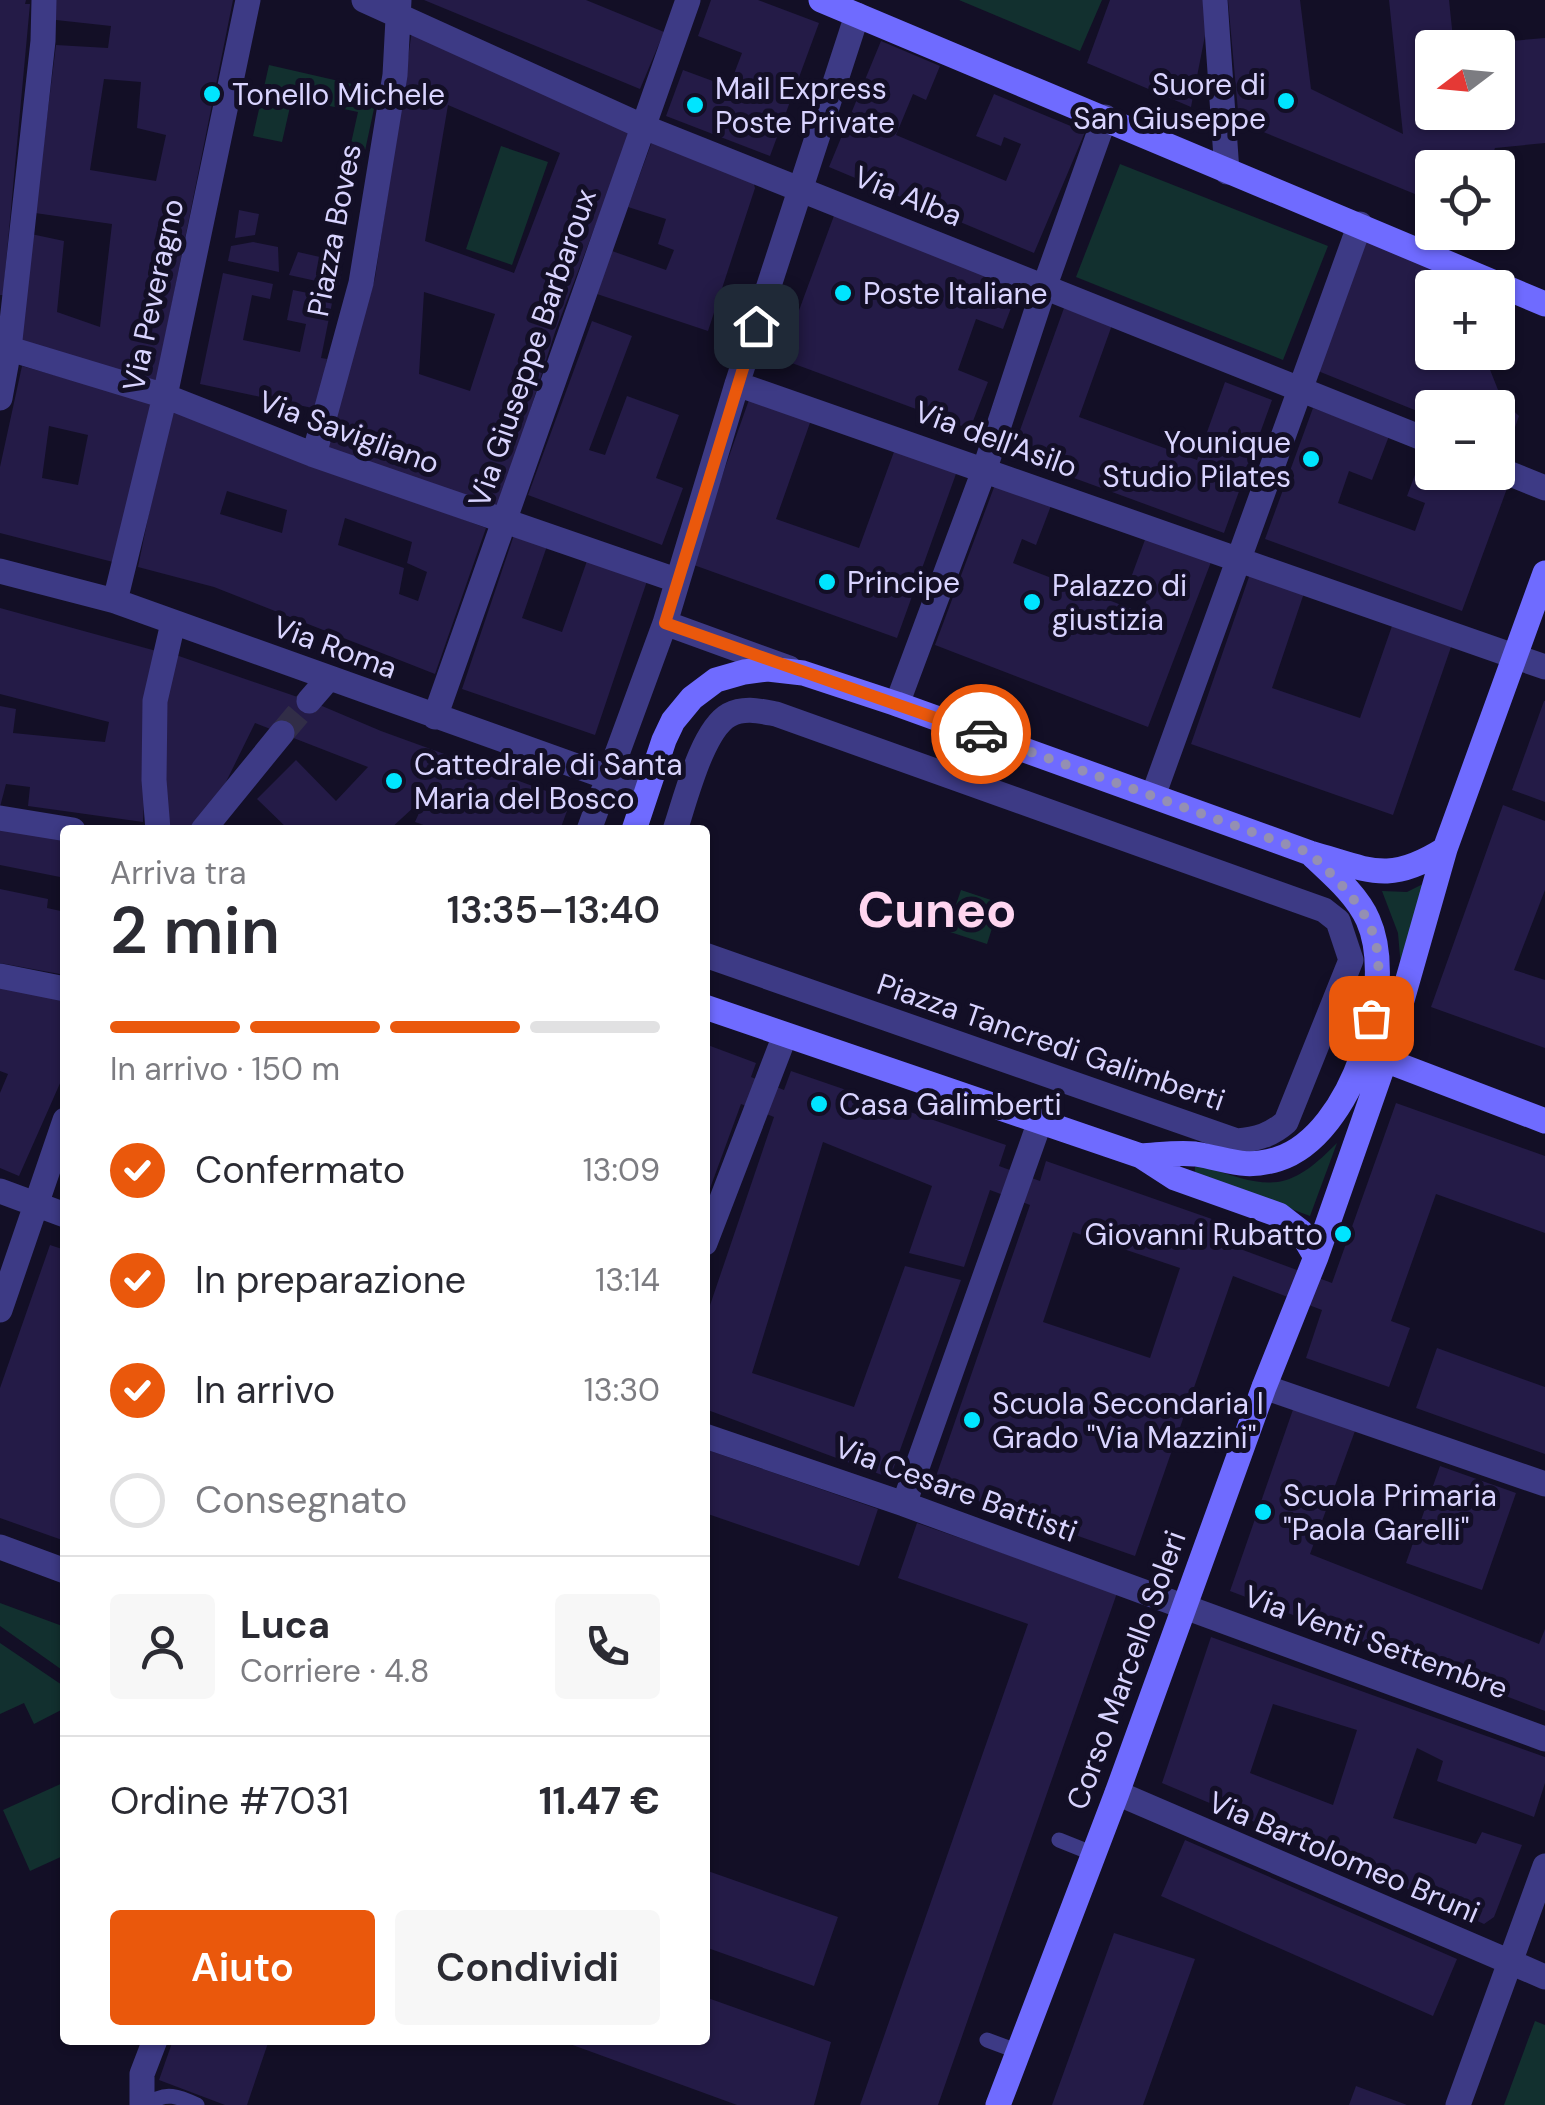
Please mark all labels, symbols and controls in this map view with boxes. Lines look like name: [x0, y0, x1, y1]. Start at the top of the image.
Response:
north arrow: [1415, 30, 1515, 130]
map controls: [1415, 30, 1515, 490]
place label: Suore di San Giuseppe: [1073, 65, 1266, 138]
place label: Mail Express Poste Private: [715, 69, 895, 142]
place label: Tonello Michele: [232, 75, 445, 114]
marker: Tonello Michele: [201, 83, 223, 105]
marker: Suore di San Giuseppe: [1275, 90, 1297, 112]
marker: Mail Express Poste Private: [684, 94, 706, 116]
street label: Piazza Boves: [298, 140, 370, 320]
button: locate: [1415, 150, 1515, 250]
street label: Via Alba: [848, 157, 968, 235]
street label: Via Giuseppe Barbaroux: [459, 183, 605, 512]
street label: Via Peveragno: [114, 195, 192, 395]
button: +: [1415, 270, 1515, 370]
place label: Poste Italiane: [863, 274, 1048, 313]
marker: Poste Italiane: [832, 282, 854, 304]
pin: [714, 284, 799, 369]
icon: home: [729, 299, 784, 354]
street label: Via Savigliano: [253, 381, 445, 483]
button: −: [1415, 390, 1515, 490]
street label: Via dell'Asilo: [909, 392, 1083, 486]
place label: Younique Studio Pilates: [1102, 423, 1291, 496]
marker: Younique Studio Pilates: [1300, 448, 1322, 470]
place label: Principe: [847, 563, 960, 602]
place label: Palazzo di giustizia: [1052, 566, 1187, 639]
marker: Principe: [816, 571, 838, 593]
marker: Palazzo di giustizia: [1021, 591, 1043, 613]
street label: Via Roma: [268, 607, 402, 687]
courier: [931, 684, 1031, 784]
icon: car: [954, 707, 1009, 762]
place label: Cattedrale di Santa Maria del Bosco: [414, 745, 683, 818]
marker: Cattedrale di Santa Maria del Bosco: [383, 770, 405, 792]
text: Arriva tra: [110, 852, 246, 894]
district label: Cuneo: [857, 877, 1017, 943]
text: 13:35–13:40: [447, 885, 660, 935]
text: 2 min: [110, 889, 280, 973]
street label: Piazza Tancredi Galimberti: [872, 964, 1230, 1120]
pin: [1329, 976, 1414, 1061]
icon: bag: [1344, 991, 1399, 1046]
text: In arrivo · 150 m: [110, 1048, 340, 1090]
place label: Casa Galimberti: [839, 1085, 1062, 1124]
marker: Casa Galimberti: [808, 1093, 830, 1115]
icon: check: [110, 1143, 165, 1198]
text: Confermato: [195, 1145, 405, 1195]
text: 13:09: [583, 1149, 660, 1191]
place label: Giovanni Rubatto: [1084, 1215, 1323, 1254]
marker: Giovanni Rubatto: [1332, 1223, 1354, 1245]
icon: check: [110, 1253, 165, 1308]
text: In preparazione: [195, 1255, 466, 1305]
text: 13:14: [595, 1259, 660, 1301]
icon: check: [110, 1363, 165, 1418]
text: In arrivo: [195, 1365, 335, 1415]
text: 13:30: [584, 1369, 660, 1411]
place label: Scuola Secondaria I Grado "Via Mazzini": [992, 1384, 1264, 1457]
marker: Scuola Secondaria I Grado "Via Mazzini": [961, 1409, 983, 1431]
street label: Via Cesare Battisti: [829, 1427, 1083, 1551]
text: Consegnato: [195, 1475, 407, 1525]
place label: Scuola Primaria "Paola Garelli": [1283, 1476, 1497, 1549]
marker: Scuola Primaria "Paola Garelli": [1252, 1501, 1274, 1523]
street label: Corso Marcello Soleri: [1057, 1525, 1195, 1815]
street label: Via Venti Settembre: [1239, 1576, 1513, 1708]
button: person: [110, 1594, 215, 1699]
button: phone: [555, 1594, 660, 1699]
text: Luca: [240, 1600, 330, 1650]
text: Corriere · 4.8: [240, 1650, 429, 1692]
text: Ordine #7031: [110, 1776, 349, 1826]
text: 11.47 €: [539, 1776, 660, 1826]
street label: Via Bartolomeo Bruni: [1202, 1782, 1486, 1932]
button: Aiuto: [110, 1910, 375, 2025]
button: Condividi: [395, 1910, 660, 2025]

